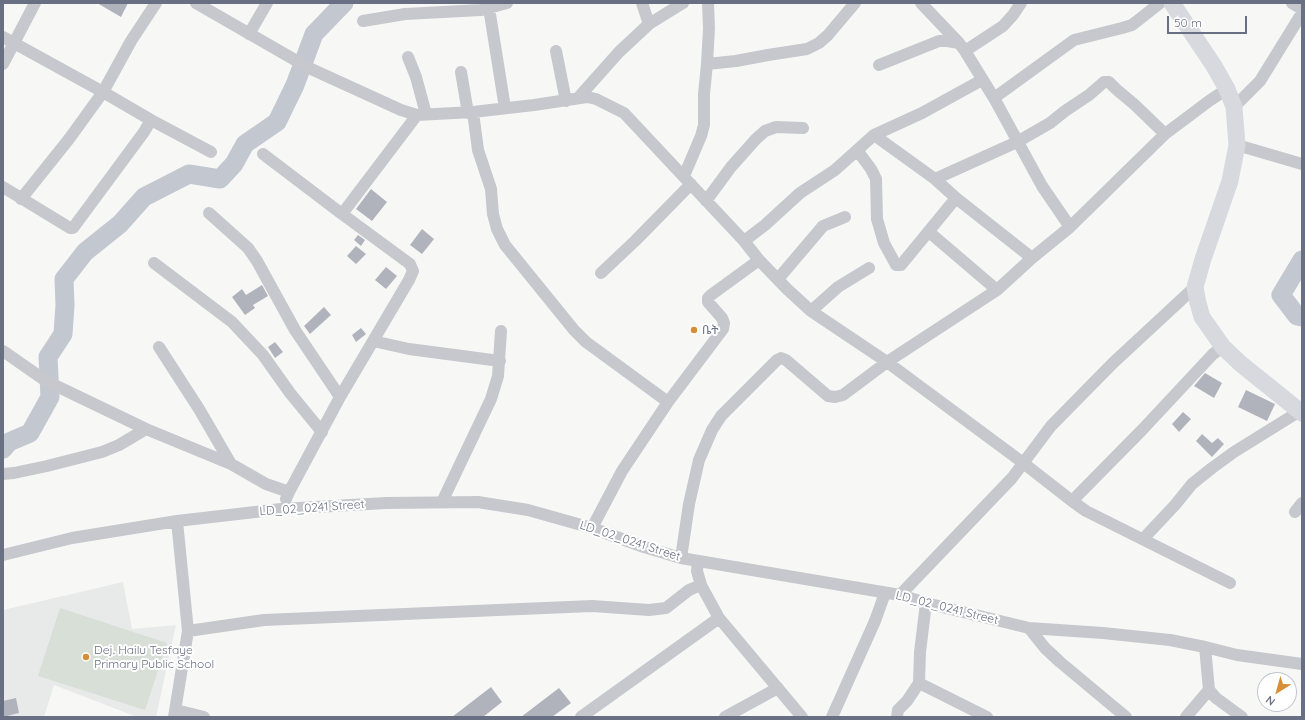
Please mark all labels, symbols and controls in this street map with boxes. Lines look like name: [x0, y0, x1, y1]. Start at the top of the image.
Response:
scale bar: [1169, 8, 1249, 34]
text: 50 m: [1174, 15, 1202, 30]
place label: ቤት: [702, 323, 718, 337]
marker: ቤት: [689, 325, 699, 335]
street label: LD_02_0241 Street: [259, 497, 365, 519]
street label: LD_02_0241 Street: [578, 518, 682, 564]
street label: LD_02_0241 Street: [894, 588, 1000, 628]
place label: Dej. Hailu Tesfaye Primary Public School: [94, 643, 214, 671]
marker: Dej. Hailu Tesfaye Primary Public School: [81, 652, 91, 662]
north arrow: [1257, 672, 1297, 712]
text: N: [1263, 693, 1278, 709]

